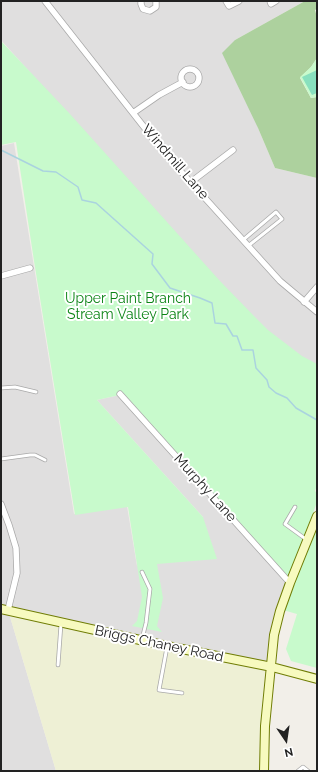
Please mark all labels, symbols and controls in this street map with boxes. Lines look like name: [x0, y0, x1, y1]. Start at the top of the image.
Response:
street label: Windmill Lane: [138, 121, 212, 203]
park label: Upper Paint Branch Stream Valley Park: [65, 291, 191, 324]
street label: Murphy Lane: [170, 451, 240, 525]
street label: Briggs Chaney Road: [93, 622, 225, 666]
north arrow: [266, 720, 306, 760]
text: N: [283, 745, 294, 759]

